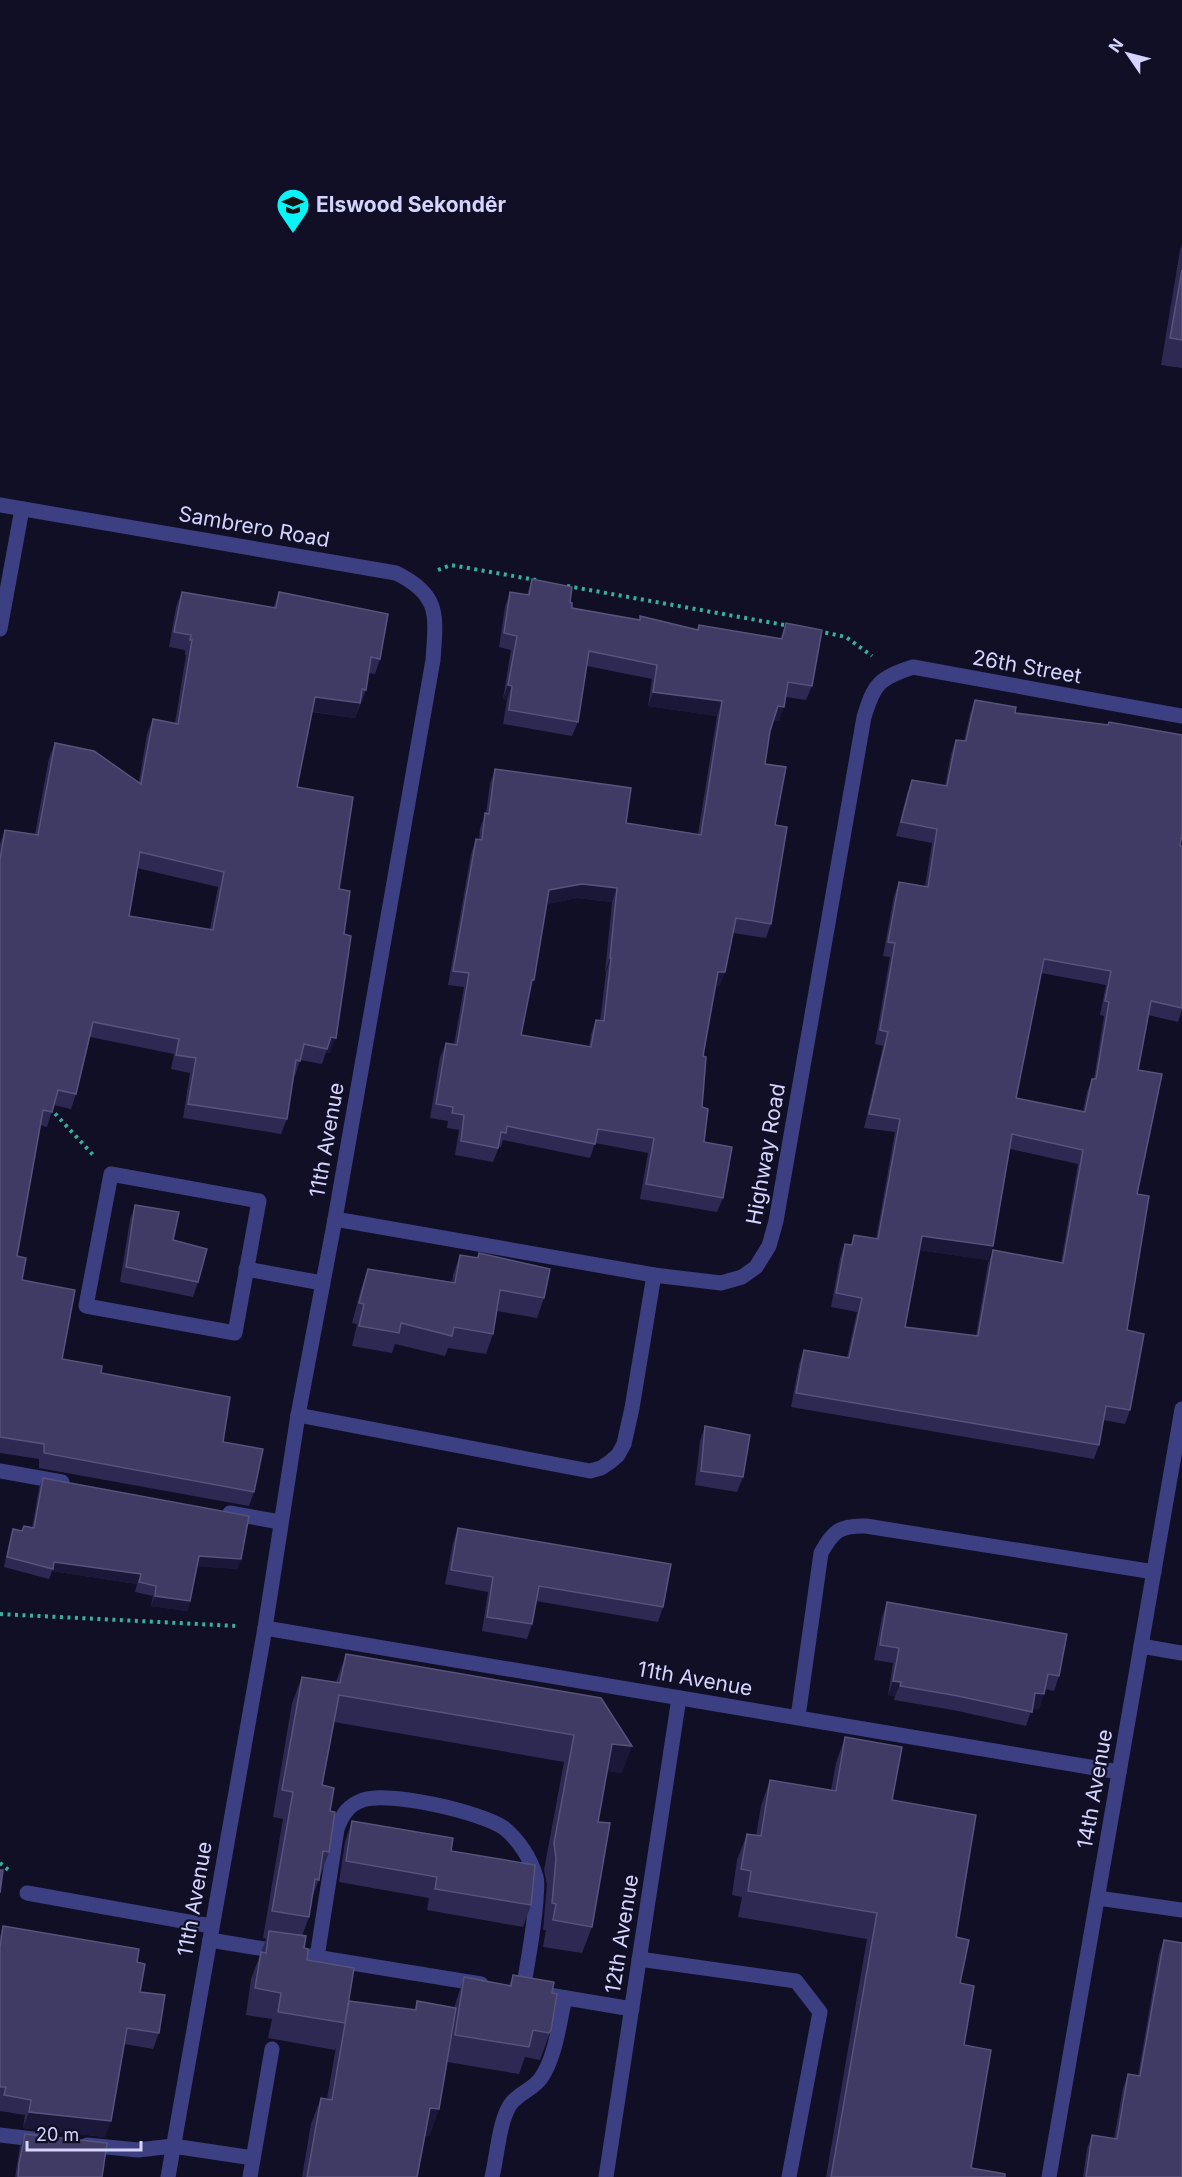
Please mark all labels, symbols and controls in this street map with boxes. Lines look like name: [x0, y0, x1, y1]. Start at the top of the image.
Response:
north arrow: [1098, 24, 1158, 84]
text: N: [1104, 35, 1127, 56]
school or university icon: Elswood Sekondêr: [275, 187, 311, 234]
place label: Elswood Sekondêr: [316, 192, 506, 217]
street label: Sambrero Road: [177, 501, 332, 552]
street label: 26th Street: [971, 645, 1084, 688]
street label: 11th Avenue: [304, 1080, 349, 1199]
street label: Highway Road: [741, 1081, 790, 1227]
street label: 11th Avenue: [636, 1656, 755, 1701]
street label: 14th Avenue: [1072, 1727, 1117, 1851]
street label: 11th Avenue: [172, 1839, 217, 1958]
street label: 12th Avenue: [600, 1873, 643, 1995]
scale bar: [27, 2114, 141, 2152]
text: 20 m: [36, 2124, 79, 2145]

